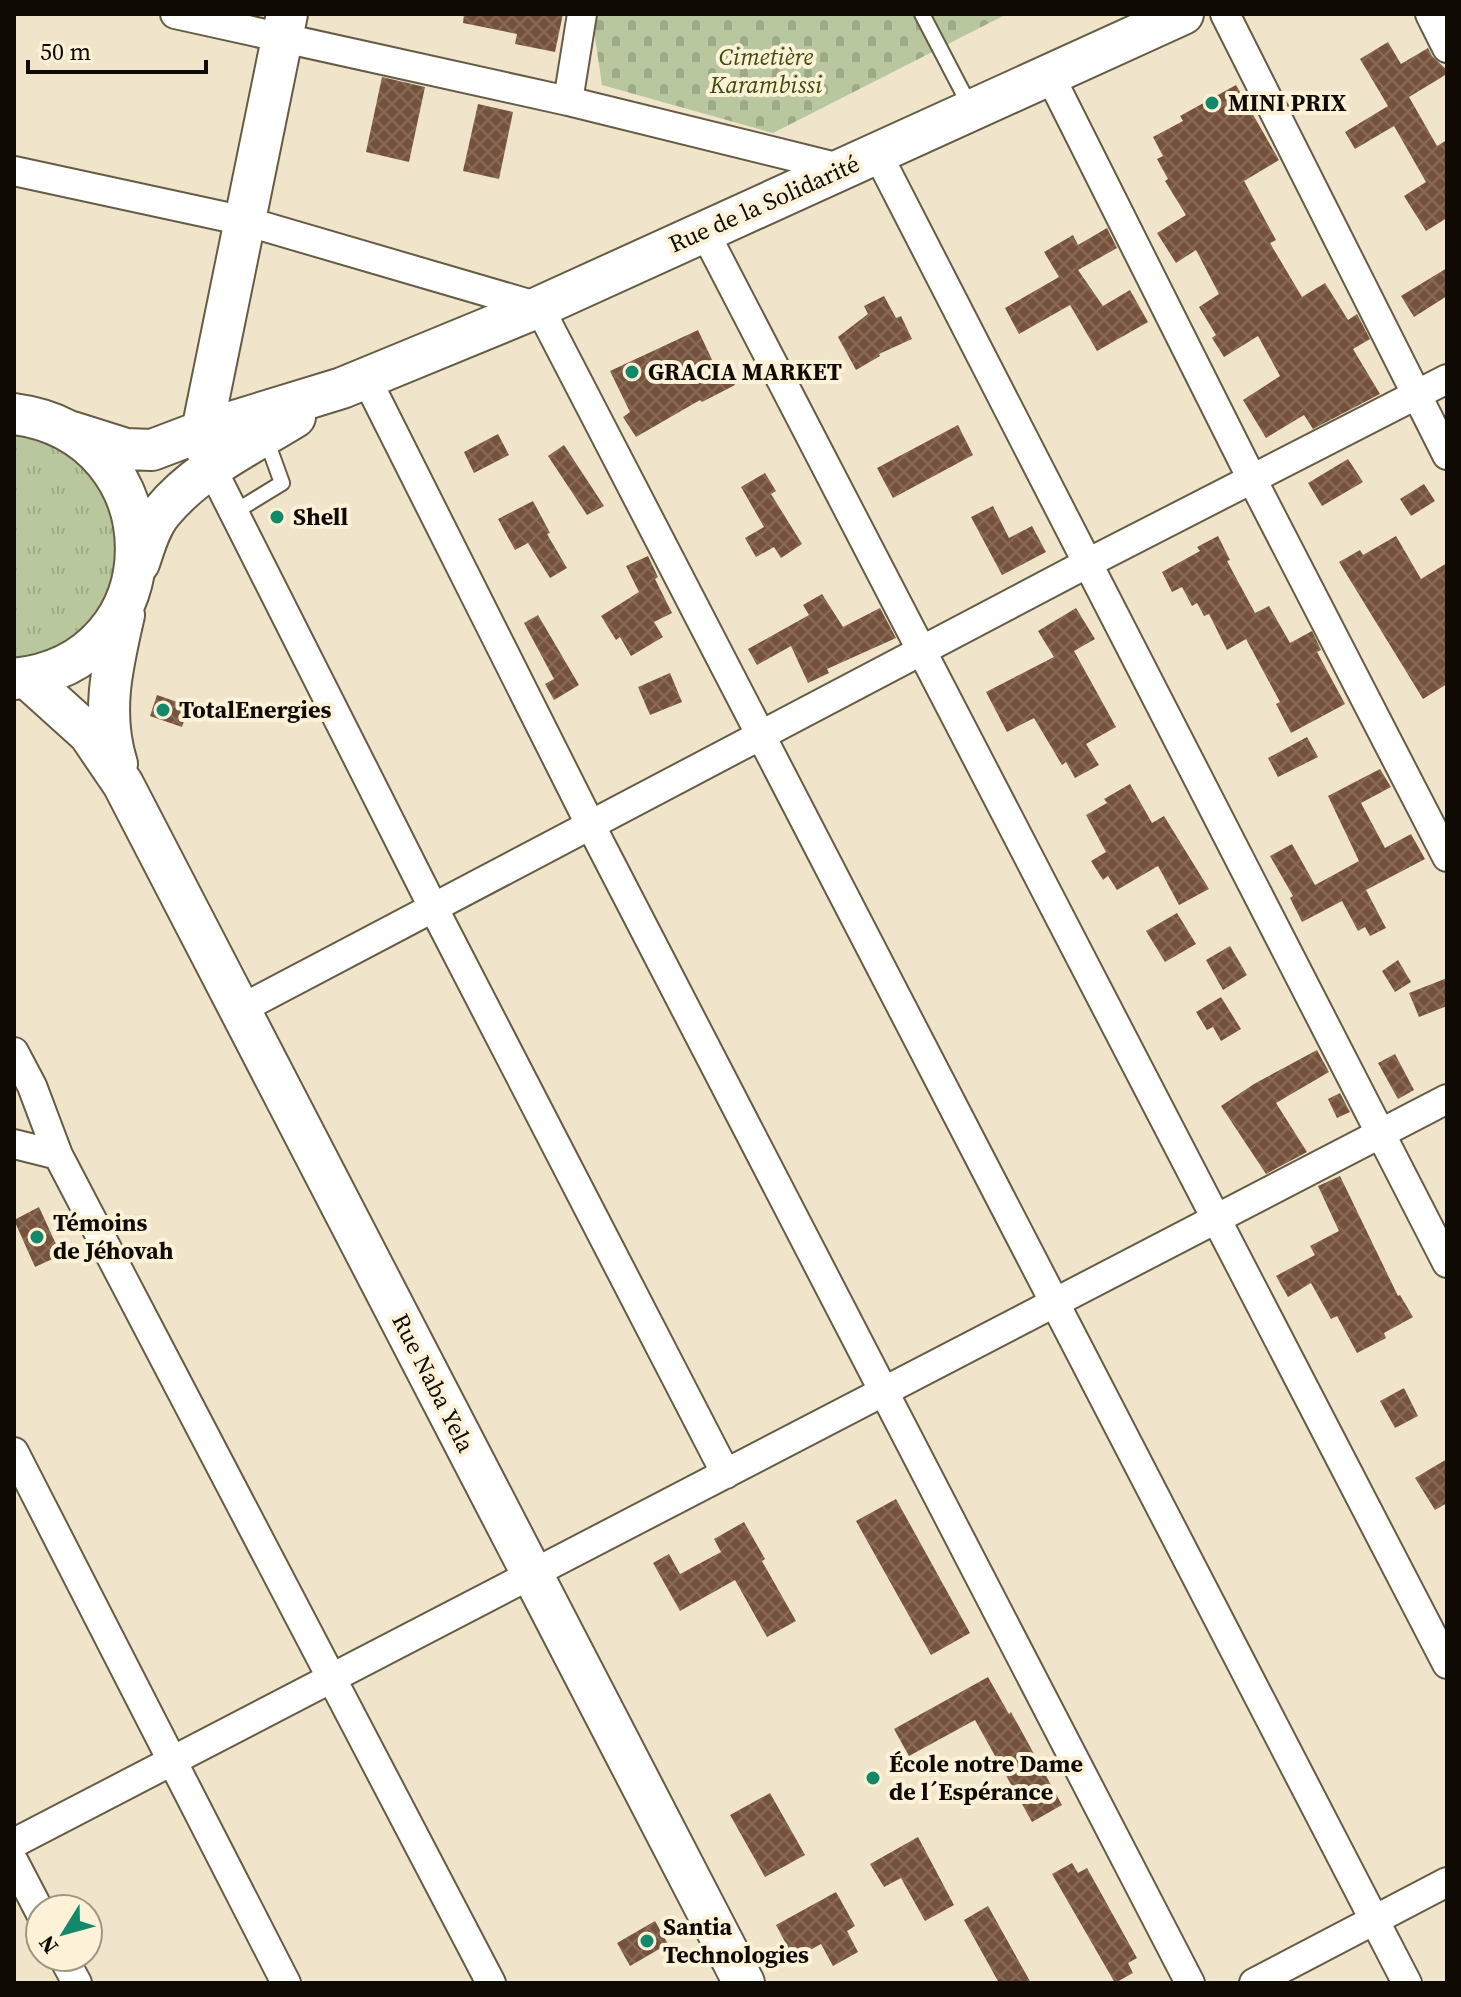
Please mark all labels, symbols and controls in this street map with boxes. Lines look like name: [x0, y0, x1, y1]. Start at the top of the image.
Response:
scale bar: [28, 24, 206, 74]
text: 50 m: [40, 35, 91, 68]
park label: Cimetière Karambissi: [709, 40, 823, 101]
place label: MINI PRIX: [1228, 86, 1347, 119]
marker: MINI PRIX: [1203, 94, 1221, 112]
street label: Rue de la Solidarité: [663, 147, 864, 260]
place label: GRACIA MARKET: [648, 355, 842, 388]
marker: GRACIA MARKET: [623, 363, 641, 381]
place label: Shell: [293, 500, 349, 533]
marker: Shell: [268, 508, 286, 526]
place label: TotalEnergies: [179, 693, 331, 726]
marker: TotalEnergies: [154, 701, 172, 719]
place label: Témoins de Jéhovah: [53, 1206, 174, 1267]
marker: Témoins de Jéhovah: [28, 1228, 46, 1246]
street label: Rue Naba Yela: [384, 1308, 483, 1459]
place label: École notre Dame de l´Espérance: [889, 1747, 1083, 1808]
marker: École notre Dame de l´Espérance: [864, 1769, 882, 1787]
north arrow: [24, 1893, 104, 1973]
place label: Santia Technologies: [663, 1910, 809, 1971]
text: N: [31, 1930, 65, 1960]
marker: Santia Technologies: [638, 1932, 656, 1950]

